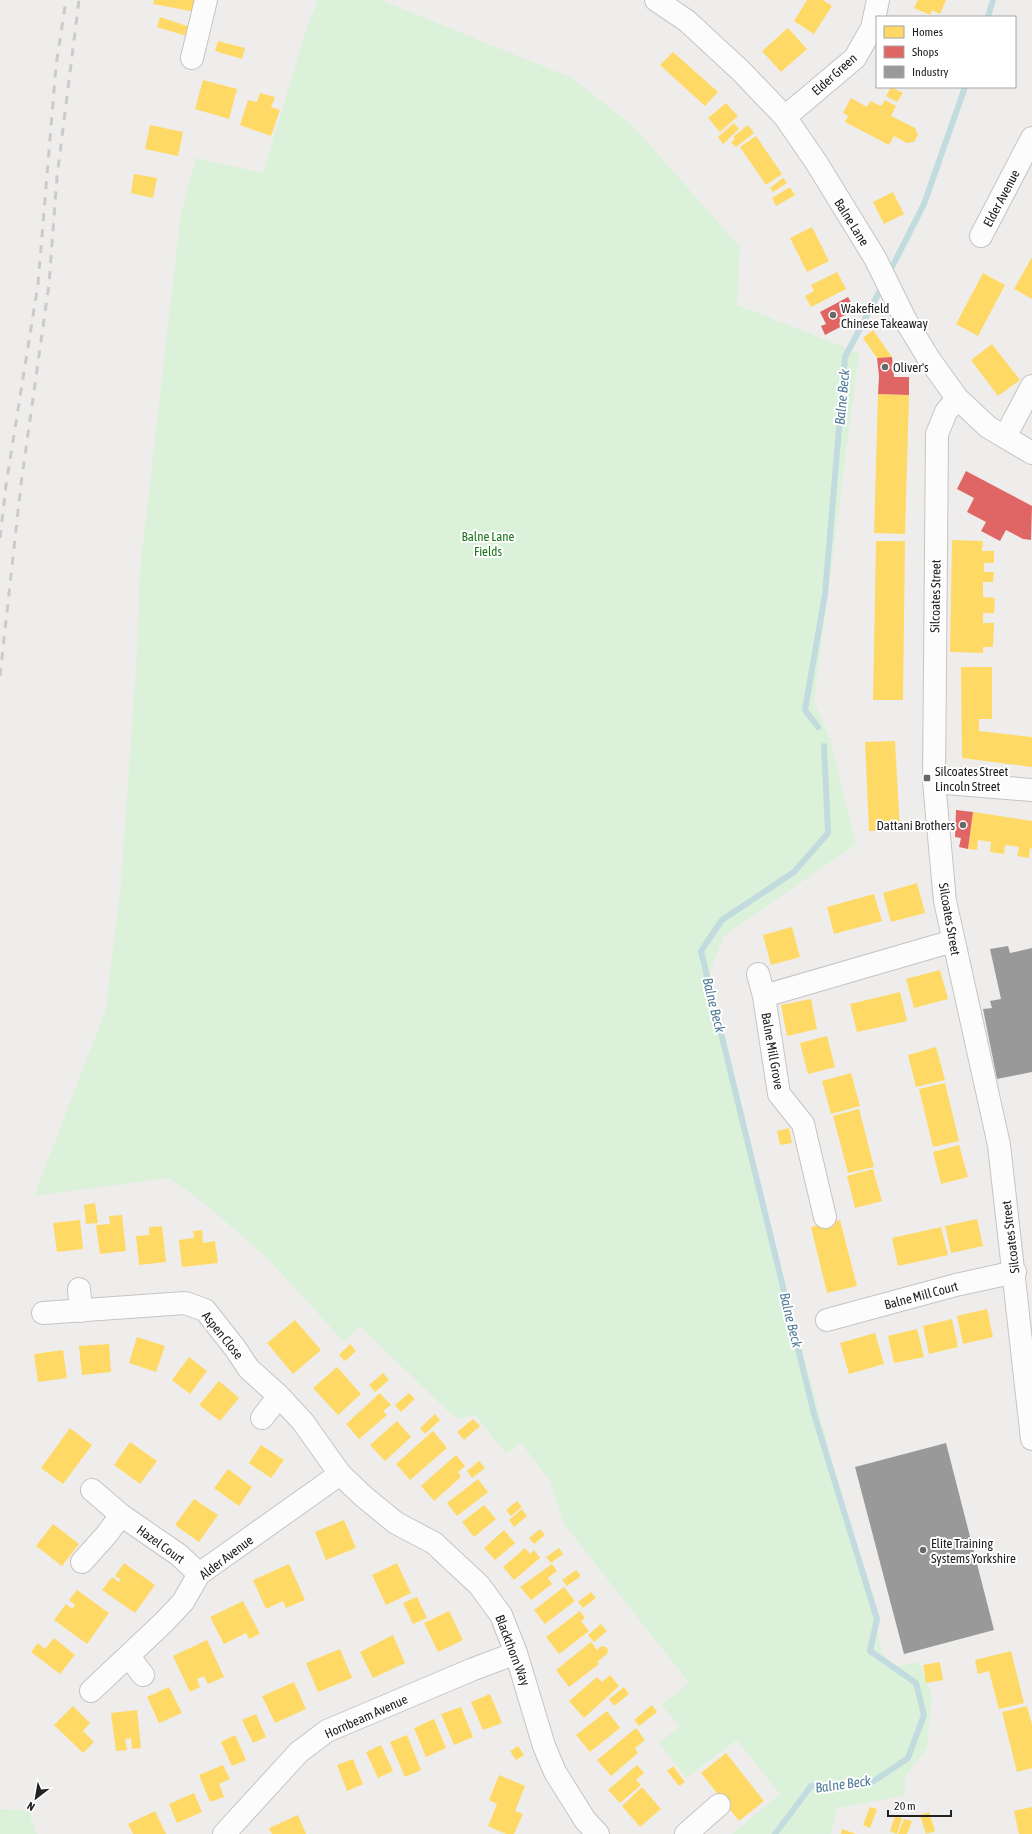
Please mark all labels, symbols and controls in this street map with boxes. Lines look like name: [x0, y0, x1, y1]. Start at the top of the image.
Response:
legend: [876, 16, 1016, 88]
text: Homes: [912, 25, 943, 39]
text: Shops: [912, 45, 938, 59]
street label: Elder Green: [809, 50, 860, 98]
text: Industry: [912, 65, 949, 79]
street label: Elder Avenue: [980, 167, 1023, 229]
street label: Balne Lane: [831, 196, 872, 249]
place label: Wakefield Chinese Takeaway: [841, 301, 929, 331]
marker: Wakefield Chinese Takeaway: [828, 310, 838, 320]
place label: Oliver's: [893, 360, 929, 375]
marker: Oliver's: [880, 362, 890, 372]
water label: Balne Beck: [832, 368, 852, 426]
park label: Balne Lane Fields: [462, 529, 515, 559]
street label: Silcoates Street: [927, 559, 944, 633]
place label: Silcoates Street Lincoln Street: [935, 764, 1008, 794]
marker: Silcoates Street Lincoln Street: [922, 773, 932, 783]
place label: Dattani Brothers: [877, 818, 955, 833]
marker: Dattani Brothers: [958, 820, 968, 830]
street label: Silcoates Street: [936, 882, 963, 957]
water label: Balne Beck: [699, 976, 729, 1035]
street label: Balne Mill Grove: [758, 1011, 787, 1091]
street label: Silcoates Street: [999, 1199, 1022, 1274]
street label: Balne Mill Court: [883, 1278, 960, 1313]
water label: Balne Beck: [776, 1291, 806, 1350]
street label: Aspen Close: [199, 1308, 246, 1362]
street label: Hazel Court: [134, 1522, 188, 1567]
street label: Alder Avenue: [196, 1532, 256, 1582]
place label: Elite Training Systems Yorkshire: [931, 1536, 1016, 1566]
marker: Elite Training Systems Yorkshire: [918, 1545, 928, 1555]
street label: Blackthorn Way: [492, 1613, 533, 1688]
street label: Hornbeam Avenue: [322, 1691, 410, 1741]
water label: Balne Beck: [814, 1772, 873, 1796]
north arrow: [16, 1778, 56, 1818]
scale bar: [888, 1792, 951, 1818]
text: 20 m: [894, 1799, 916, 1813]
text: N: [25, 1800, 37, 1813]

